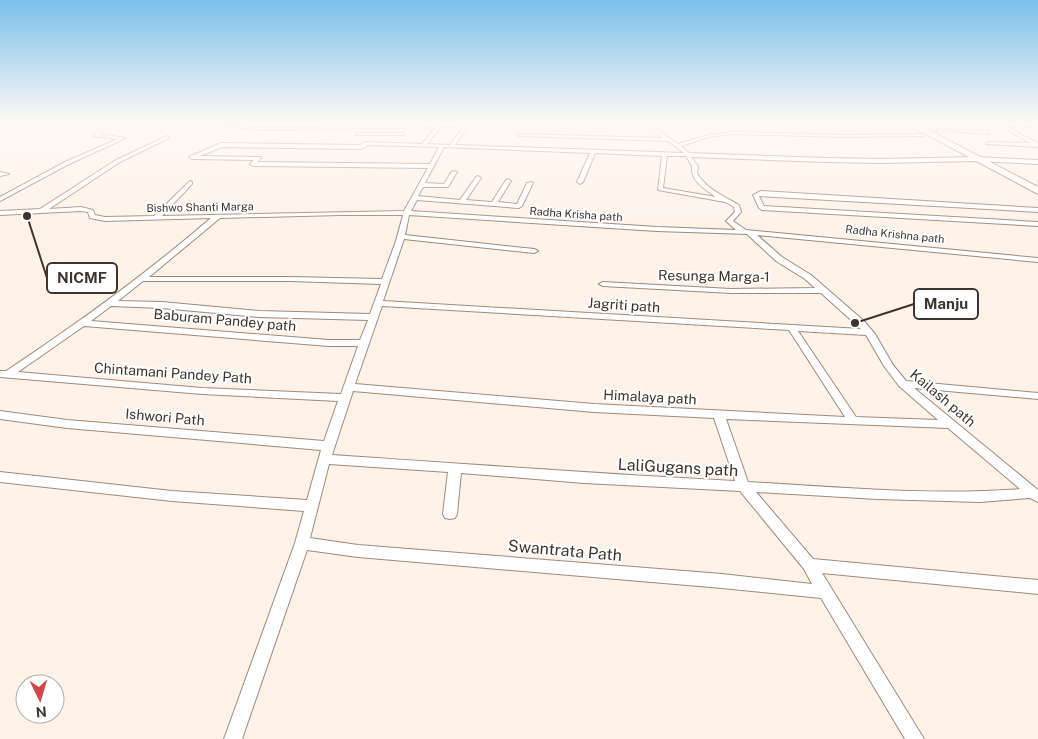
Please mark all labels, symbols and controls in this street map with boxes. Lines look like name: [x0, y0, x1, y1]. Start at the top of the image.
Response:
street label: Bishwo Shanti Marga: [146, 200, 254, 214]
street label: Radha Krisha path: [529, 205, 623, 223]
street label: Radha Krishna path: [845, 223, 945, 245]
callout: NICMF: [47, 263, 117, 293]
street label: Resunga Marga-1: [658, 267, 770, 285]
text: NICMF: [57, 269, 107, 286]
callout: Manju: [914, 289, 978, 319]
street label: Jagriti path: [587, 294, 661, 316]
text: Manju: [924, 295, 968, 312]
street label: Baburam Pandey path: [153, 306, 297, 334]
street label: Chintamani Pandey Path: [93, 359, 253, 387]
street label: Kailash path: [907, 366, 979, 430]
street label: Himalaya path: [603, 387, 697, 407]
street label: Ishwori Path: [125, 406, 205, 428]
street label: LaliGugans path: [617, 455, 739, 480]
street label: Swantrata Path: [507, 536, 623, 565]
north arrow: [15, 674, 65, 724]
text: N: [35, 704, 47, 720]

